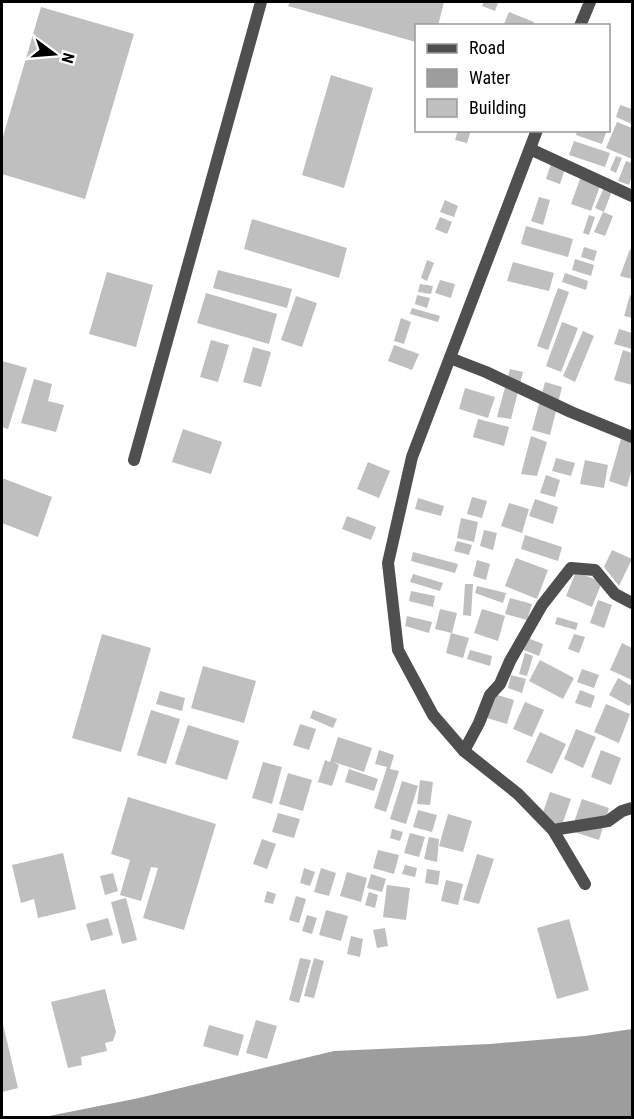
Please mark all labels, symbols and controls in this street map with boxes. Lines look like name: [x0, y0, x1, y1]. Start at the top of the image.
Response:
north arrow: [24, 24, 84, 84]
legend: [415, 24, 610, 132]
text: Road: [469, 37, 505, 58]
text: N: [57, 51, 78, 65]
text: Water: [469, 67, 511, 88]
text: Building: [469, 97, 526, 118]

